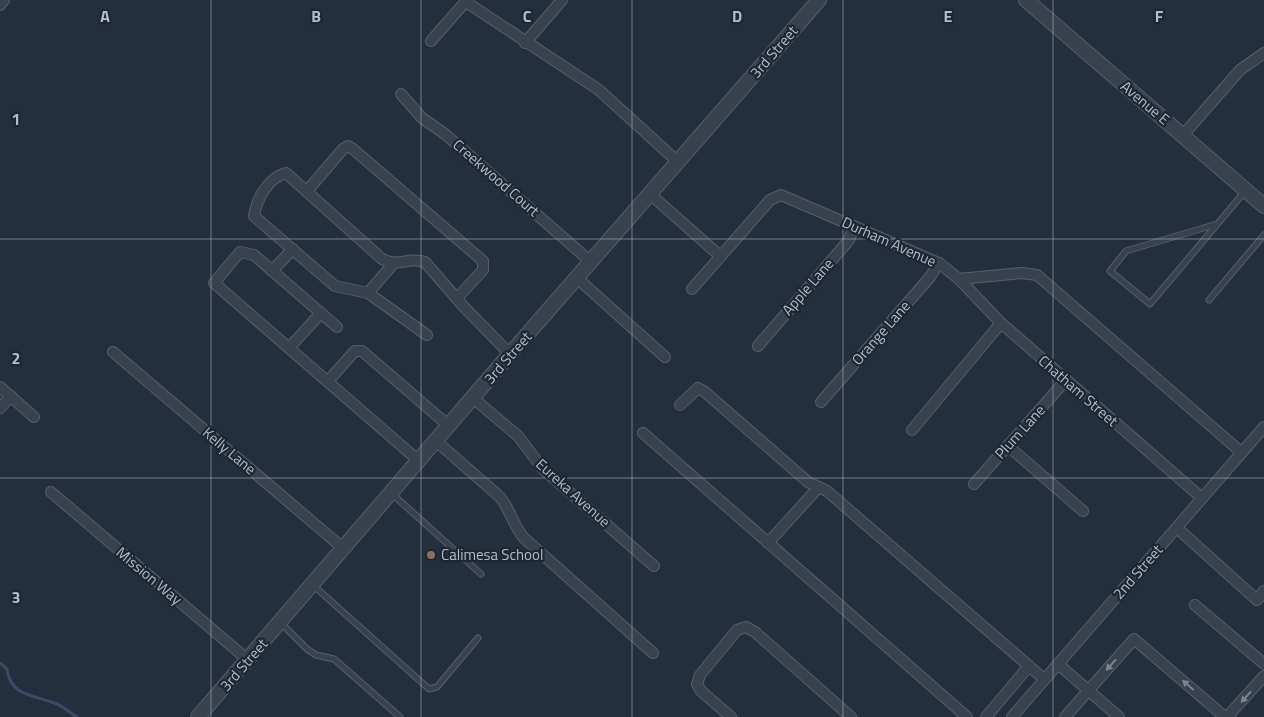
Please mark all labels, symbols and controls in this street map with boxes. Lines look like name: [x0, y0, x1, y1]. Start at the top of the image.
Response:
text: A: [100, 4, 110, 28]
text: B: [311, 4, 321, 28]
text: C: [523, 4, 532, 28]
text: D: [732, 4, 742, 28]
text: E: [944, 4, 953, 28]
text: F: [1155, 4, 1164, 28]
street label: 3rd Street: [744, 20, 804, 83]
street label: Avenue E: [1116, 75, 1175, 130]
text: 1: [12, 107, 20, 131]
street label: Creekwood Court: [448, 133, 545, 222]
street label: Durham Avenue: [838, 210, 940, 273]
street label: Apple Lane: [776, 253, 839, 320]
street label: Orange Lane: [846, 295, 915, 370]
street label: 3rd Street: [478, 326, 538, 389]
text: 2: [12, 346, 20, 370]
street label: Chatham Street: [1033, 349, 1124, 432]
street label: Plum Lane: [989, 399, 1050, 464]
street label: Kelly Lane: [198, 421, 261, 480]
street label: Eureka Avenue: [531, 453, 616, 533]
street label: 2nd Street: [1107, 539, 1169, 604]
street label: Mission Way: [111, 541, 187, 610]
place label: Calimesa School: [441, 543, 543, 566]
marker: Calimesa School: [425, 549, 437, 561]
text: 3: [12, 585, 20, 609]
street label: 3rd Street: [214, 633, 274, 696]
one-way arrow: [1106, 658, 1117, 671]
one-way arrow: [1182, 679, 1194, 691]
one-way arrow: [1240, 690, 1251, 703]

